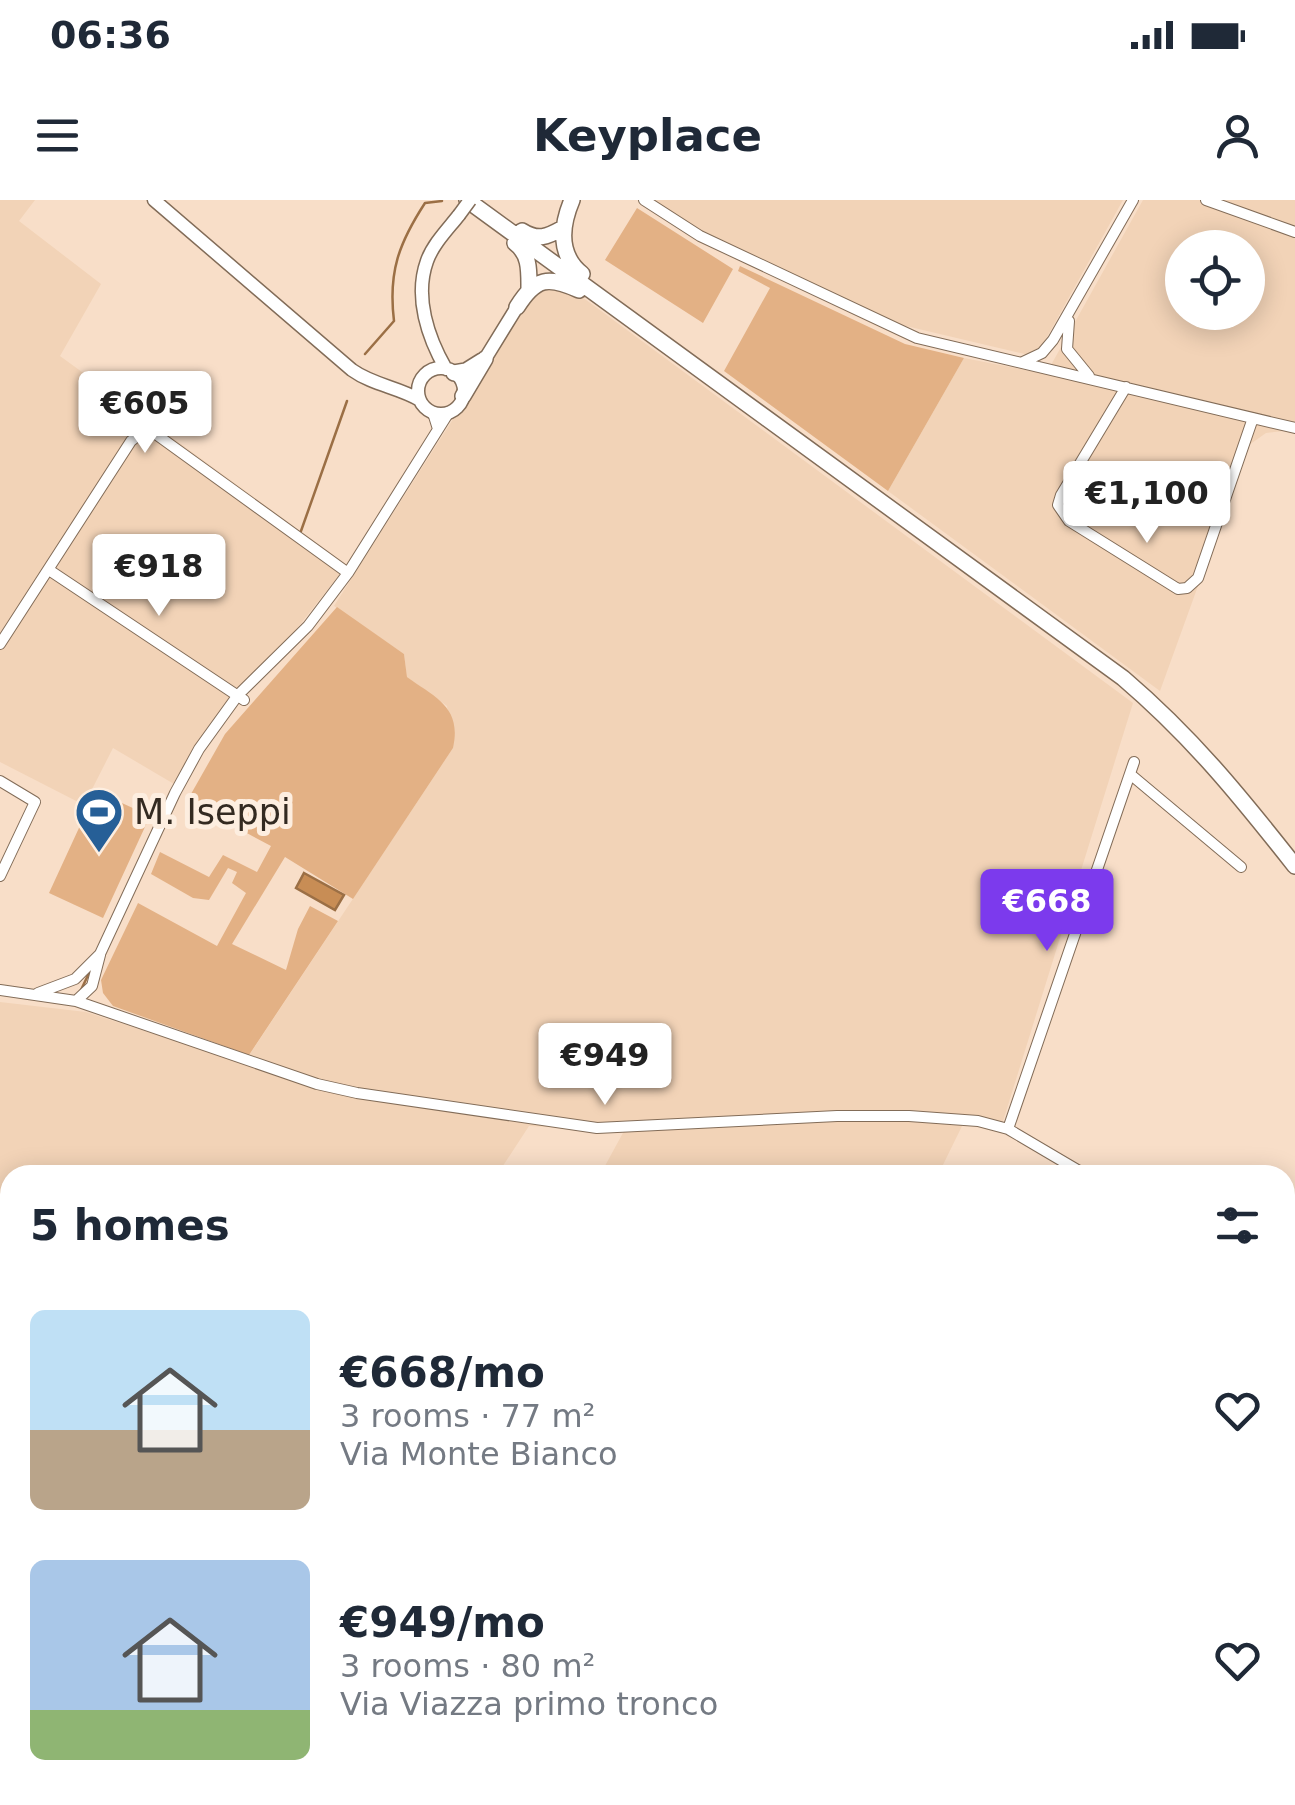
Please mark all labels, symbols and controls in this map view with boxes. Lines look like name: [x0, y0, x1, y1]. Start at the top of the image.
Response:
text: 06:36: [50, 13, 171, 57]
icon: menu: [30, 108, 85, 163]
icon: person: [1210, 108, 1265, 163]
text: Keyplace: [533, 109, 762, 162]
map controls: [1165, 230, 1265, 330]
button: locate: [1165, 230, 1265, 330]
pin: €605: [86, 371, 204, 456]
text: €605: [100, 384, 190, 422]
pin: €1,100: [1066, 461, 1228, 546]
text: €1,100: [1085, 474, 1209, 512]
pin: €918: [100, 534, 218, 619]
text: €918: [114, 547, 204, 585]
sports icon: M. Iseppi: [73, 786, 125, 854]
place label: M. Iseppi: [134, 792, 291, 832]
pin: €668: [988, 869, 1106, 954]
text: €668: [1002, 882, 1092, 920]
pin: €949: [546, 1023, 664, 1108]
text: €949: [560, 1036, 650, 1074]
icon: filters: [1210, 1198, 1265, 1253]
text: 5 homes: [30, 1201, 230, 1250]
text: €668/mo: [340, 1348, 545, 1397]
icon: home: [110, 1350, 230, 1470]
icon: heart: [1210, 1383, 1265, 1438]
text: 3 rooms · 77 m²: [340, 1397, 595, 1435]
text: Via Monte Bianco: [340, 1435, 618, 1473]
text: €949/mo: [340, 1598, 545, 1647]
icon: home: [110, 1600, 230, 1720]
icon: heart: [1210, 1633, 1265, 1688]
text: 3 rooms · 80 m²: [340, 1647, 595, 1685]
text: Via Viazza primo tronco: [340, 1685, 718, 1723]

